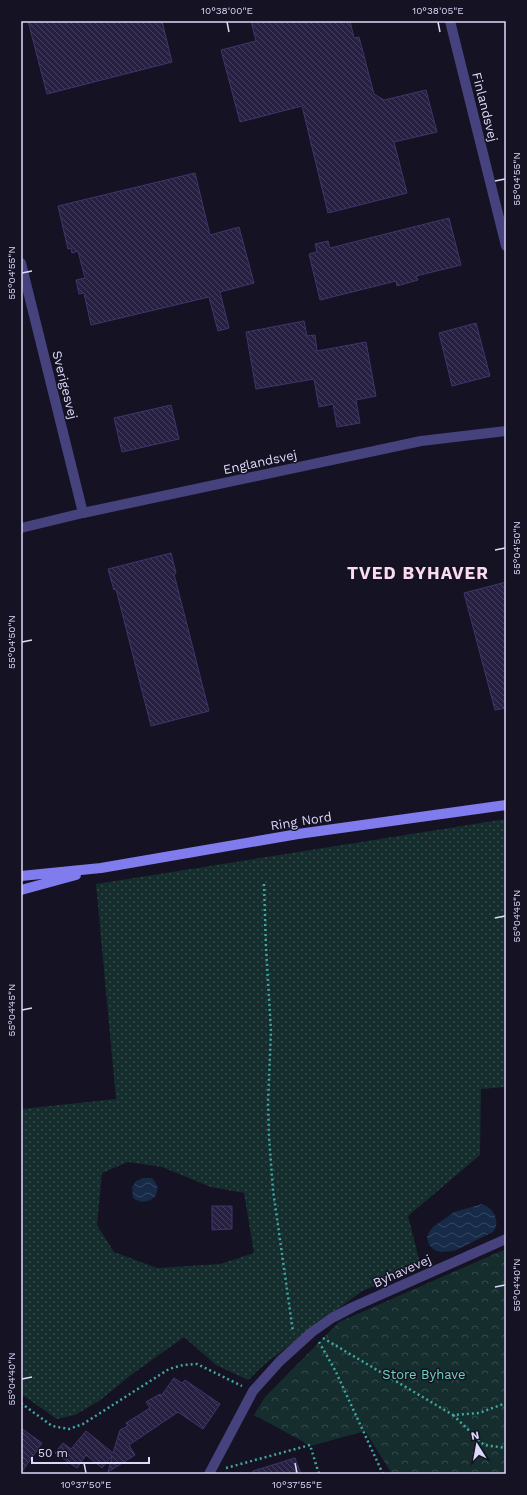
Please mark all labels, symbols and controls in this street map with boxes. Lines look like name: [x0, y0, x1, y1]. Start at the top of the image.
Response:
text: 10°38'00"E: [201, 5, 253, 16]
text: 10°38'05"E: [412, 5, 464, 16]
street label: Finlandsvej: [469, 71, 501, 143]
text: 55°04'55"N: [511, 152, 522, 206]
text: 55°04'55"N: [6, 246, 17, 300]
street label: Sverigesvej: [49, 349, 81, 421]
street label: Englandsvej: [222, 447, 298, 477]
text: 55°04'50"N: [511, 521, 522, 575]
district label: TVED BYHAVER: [347, 563, 489, 583]
text: 55°04'50"N: [6, 615, 17, 669]
street label: Ring Nord: [269, 809, 333, 833]
text: 55°04'45"N: [511, 890, 522, 942]
text: 55°04'45"N: [6, 984, 17, 1036]
street label: Byhavevej: [371, 1252, 433, 1290]
text: 55°04'40"N: [511, 1258, 522, 1312]
text: 55°04'40"N: [6, 1352, 17, 1406]
park label: Store Byhave: [382, 1367, 466, 1382]
north arrow: [457, 1425, 497, 1465]
text: N: [470, 1429, 480, 1443]
scale bar: [32, 1439, 149, 1465]
text: 50 m: [38, 1446, 68, 1460]
text: 10°37'50"E: [61, 1479, 111, 1490]
text: 10°37'55"E: [272, 1479, 322, 1490]

